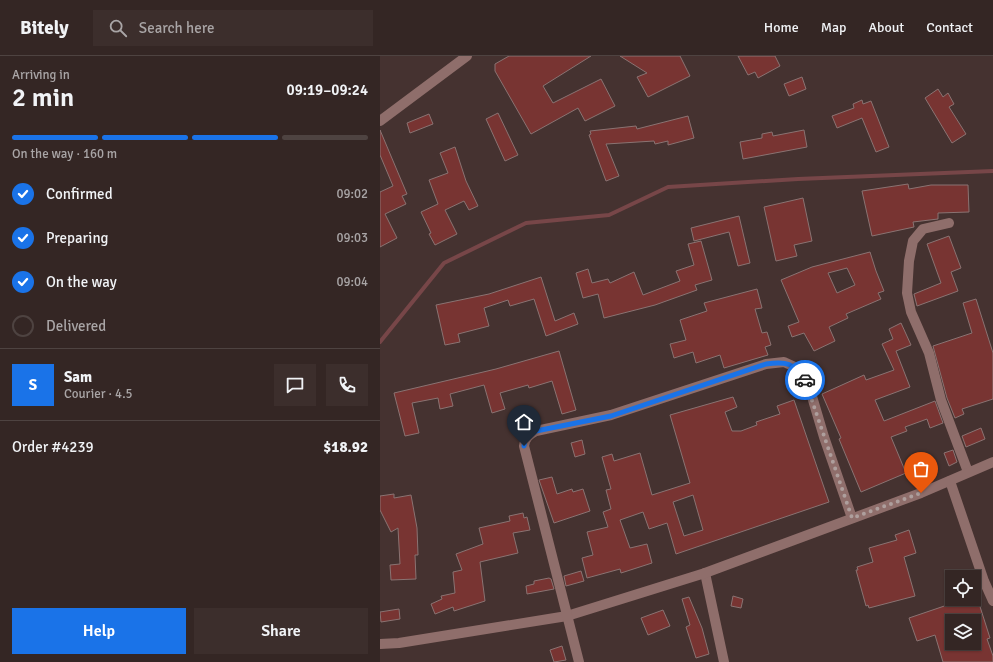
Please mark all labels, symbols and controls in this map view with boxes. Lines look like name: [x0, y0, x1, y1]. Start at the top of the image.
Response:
search box: [93, 10, 373, 46]
text: Bitely: [20, 16, 69, 40]
icon: search: [107, 17, 129, 39]
text: Search here: [139, 19, 214, 37]
text: Home: [764, 19, 799, 36]
text: Map: [821, 19, 846, 36]
text: About: [868, 19, 904, 36]
text: Contact: [926, 19, 973, 36]
text: Arriving in: [12, 67, 70, 83]
text: 09:19–09:24: [287, 81, 368, 99]
text: 2 min: [12, 82, 74, 114]
text: On the way · 160 m: [12, 146, 117, 162]
icon: check: [12, 183, 34, 205]
text: Confirmed: [46, 185, 113, 203]
text: 09:02: [336, 186, 368, 202]
icon: check: [12, 227, 34, 249]
text: Preparing: [46, 229, 109, 247]
text: 09:03: [336, 230, 368, 246]
icon: check: [12, 271, 34, 293]
text: On the way: [46, 273, 117, 291]
text: 09:04: [336, 274, 368, 290]
text: Delivered: [46, 317, 106, 335]
courier: [785, 360, 825, 400]
button: chat: [274, 364, 316, 406]
button: phone: [326, 364, 368, 406]
text: Sam: [64, 368, 92, 386]
icon: car: [794, 369, 816, 391]
text: S: [29, 376, 37, 394]
text: Courier · 4.5: [64, 386, 133, 402]
pin: [507, 405, 541, 446]
icon: home: [513, 411, 535, 433]
text: Order #4239: [12, 438, 94, 456]
text: $18.92: [323, 438, 368, 456]
pin: [904, 452, 938, 493]
icon: bag: [910, 458, 932, 480]
map controls: [945, 570, 981, 650]
button: locate: [945, 570, 981, 606]
button: Help: [12, 608, 186, 654]
button: Share: [194, 608, 368, 654]
button: layers: [945, 614, 981, 650]

